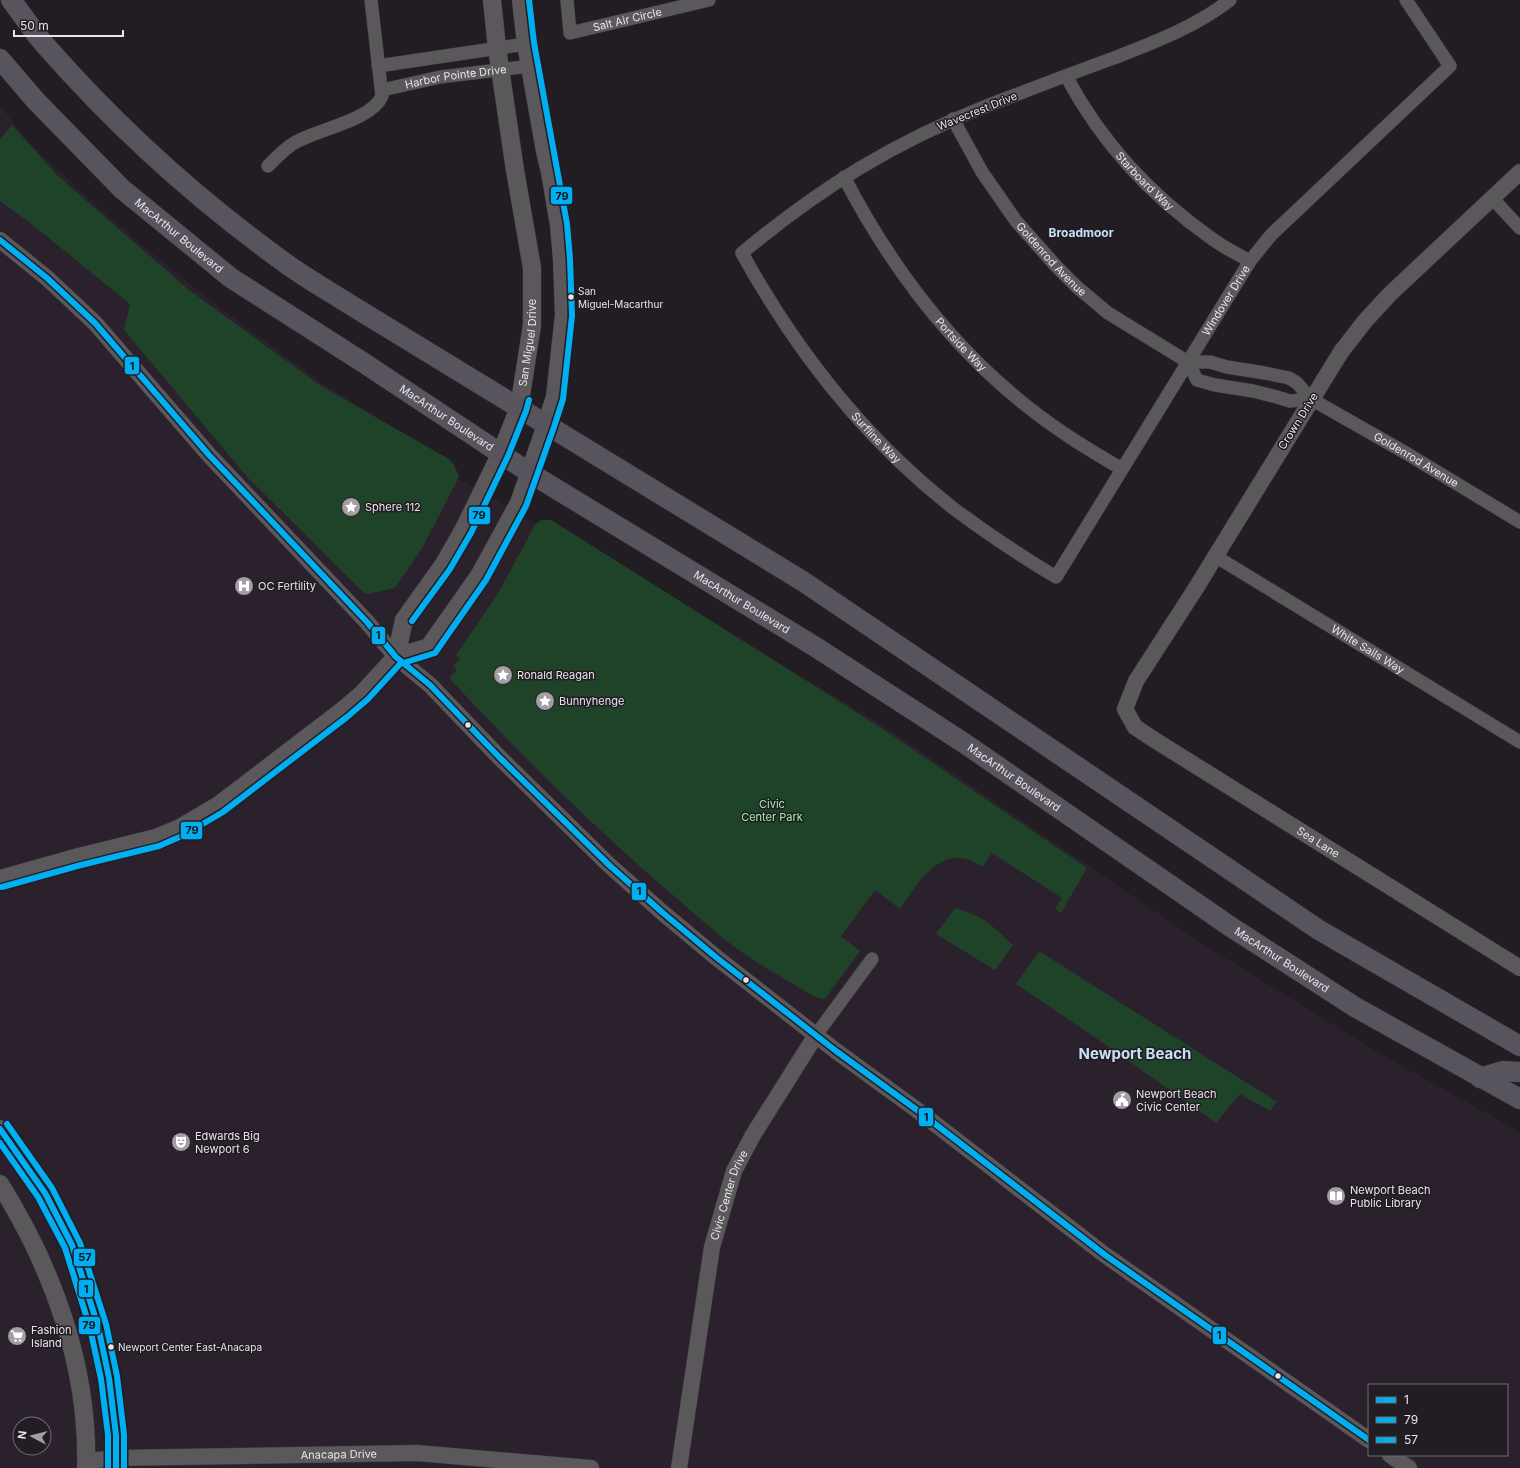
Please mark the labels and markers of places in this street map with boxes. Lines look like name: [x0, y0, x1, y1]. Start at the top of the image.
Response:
place label: San Miguel-Macarthur: [578, 285, 663, 310]
marker: San Miguel-Macarthur: [566, 292, 576, 302]
place icon: Sphere 112: [340, 496, 362, 518]
place label: Sphere 112: [365, 500, 421, 514]
hospital icon: OC Fertility: [233, 575, 255, 597]
place label: OC Fertility: [258, 579, 316, 593]
place icon: Ronald Reagan: [492, 664, 514, 686]
place label: Ronald Reagan: [517, 668, 595, 682]
place icon: Bunnyhenge: [534, 690, 556, 712]
place label: Bunnyhenge: [559, 694, 624, 708]
unlabelled marker: [463, 720, 473, 730]
unlabelled marker: [741, 975, 751, 985]
place label: Newport Beach Civic Center: [1136, 1087, 1217, 1114]
public building icon: Newport Beach Civic Center: [1111, 1089, 1133, 1111]
place label: Edwards Big Newport 6: [195, 1129, 260, 1156]
theatre icon: Edwards Big Newport 6: [170, 1131, 192, 1153]
place label: Newport Beach Public Library: [1350, 1183, 1431, 1210]
library icon: Newport Beach Public Library: [1325, 1185, 1347, 1207]
place label: Fashion Island: [31, 1323, 71, 1350]
supermarket icon: Fashion Island: [6, 1325, 28, 1347]
place label: Newport Center East-Anacapa: [118, 1341, 262, 1353]
marker: Newport Center East-Anacapa: [106, 1342, 116, 1352]
unlabelled marker: [1273, 1371, 1283, 1381]

